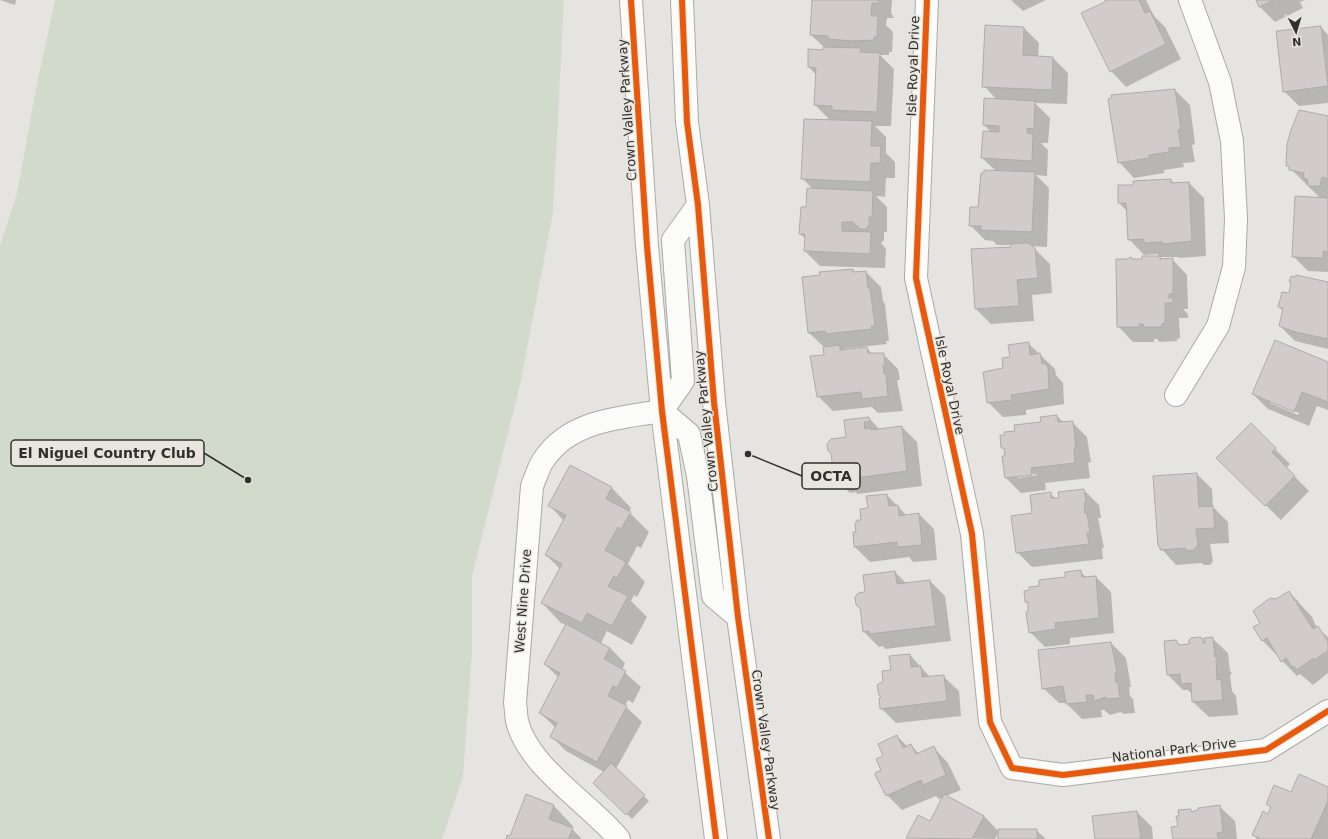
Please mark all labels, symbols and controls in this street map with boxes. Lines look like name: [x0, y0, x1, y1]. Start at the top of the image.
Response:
north arrow: [1276, 12, 1316, 52]
street label: Isle Royal Drive: [904, 15, 922, 117]
text: N: [1292, 35, 1302, 48]
street label: Crown Valley Parkway: [615, 38, 639, 182]
street label: Isle Royal Drive: [932, 334, 968, 436]
street label: Crown Valley Parkway: [691, 349, 721, 493]
callout: El Niguel Country Club: [11, 440, 204, 466]
text: El Niguel Country Club: [18, 445, 196, 461]
callout: OCTA: [802, 463, 860, 489]
text: OCTA: [810, 468, 852, 484]
street label: West Nine Drive: [512, 548, 534, 654]
street label: Crown Valley Parkway: [749, 668, 783, 812]
street label: National Park Drive: [1111, 735, 1237, 765]

